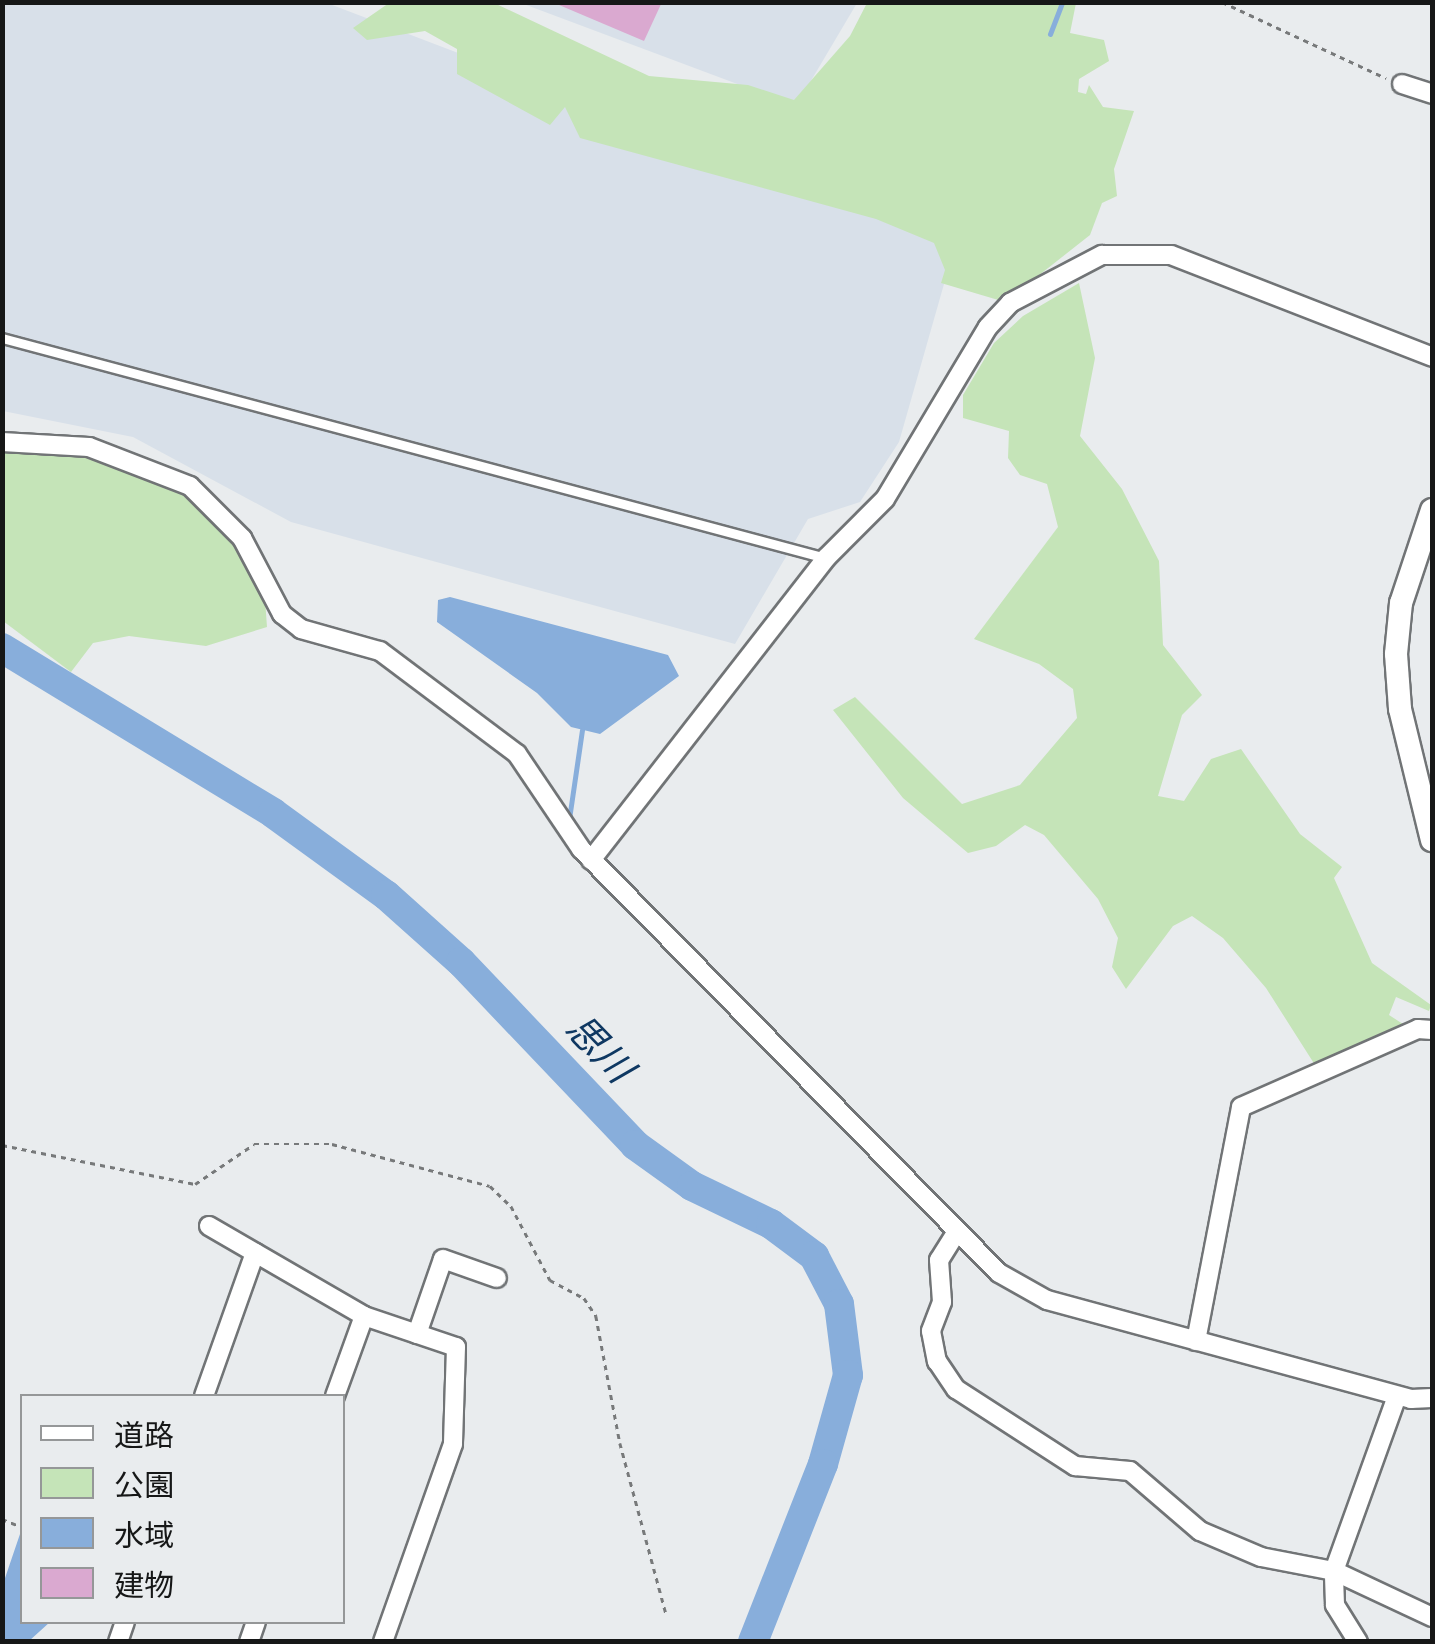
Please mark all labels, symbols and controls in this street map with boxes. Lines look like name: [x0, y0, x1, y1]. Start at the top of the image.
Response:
water label: 思川: [556, 1006, 642, 1092]
legend: [20, 1394, 345, 1624]
text: 道路: [114, 1418, 174, 1455]
text: 公園: [114, 1468, 174, 1505]
text: 水域: [114, 1518, 174, 1555]
text: 建物: [114, 1568, 174, 1605]

